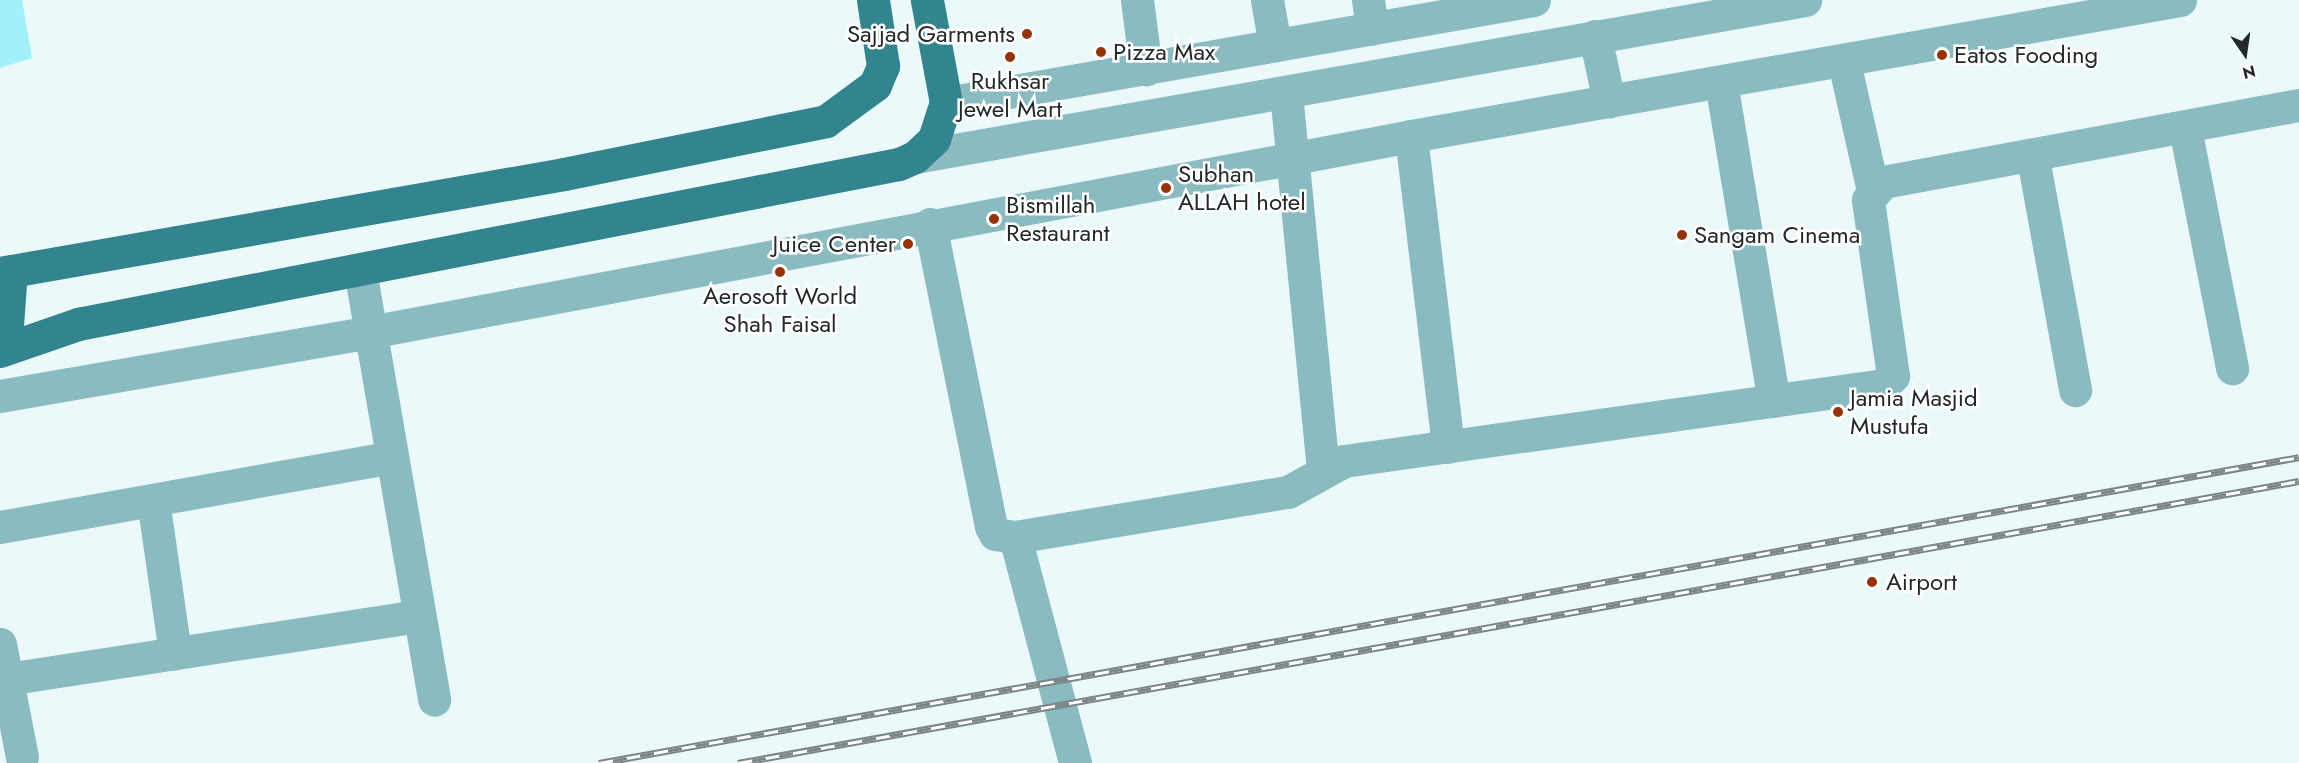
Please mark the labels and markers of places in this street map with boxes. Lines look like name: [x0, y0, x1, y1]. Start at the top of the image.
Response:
place label: Sajjad Garments: [847, 20, 1015, 48]
marker: Sajjad Garments: [1020, 27, 1034, 41]
place label: Pizza Max: [1113, 38, 1215, 66]
place label: Eatos Fooding: [1954, 41, 2098, 69]
marker: Pizza Max: [1094, 45, 1108, 59]
marker: Eatos Fooding: [1935, 48, 1949, 62]
marker: Rukhsar Jewel Mart: [1003, 50, 1017, 64]
place label: Rukhsar Jewel Mart: [958, 67, 1062, 123]
place label: Subhan ALLAH hotel: [1178, 160, 1306, 216]
marker: Subhan ALLAH hotel: [1159, 181, 1173, 195]
place label: Bismillah Restaurant: [1006, 191, 1110, 247]
marker: Bismillah Restaurant: [987, 212, 1001, 226]
place label: Sangam Cinema: [1694, 221, 1860, 249]
marker: Sangam Cinema: [1675, 228, 1689, 242]
place label: Juice Center: [773, 230, 896, 258]
marker: Juice Center: [901, 237, 915, 251]
marker: Aerosoft World Shah Faisal: [773, 265, 787, 279]
place label: Aerosoft World Shah Faisal: [703, 282, 857, 338]
place label: Jamia Masjid Mustufa: [1850, 384, 1978, 440]
marker: Jamia Masjid Mustufa: [1831, 405, 1845, 419]
place label: Airport: [1886, 568, 1957, 596]
marker: Airport: [1863, 573, 1881, 591]

